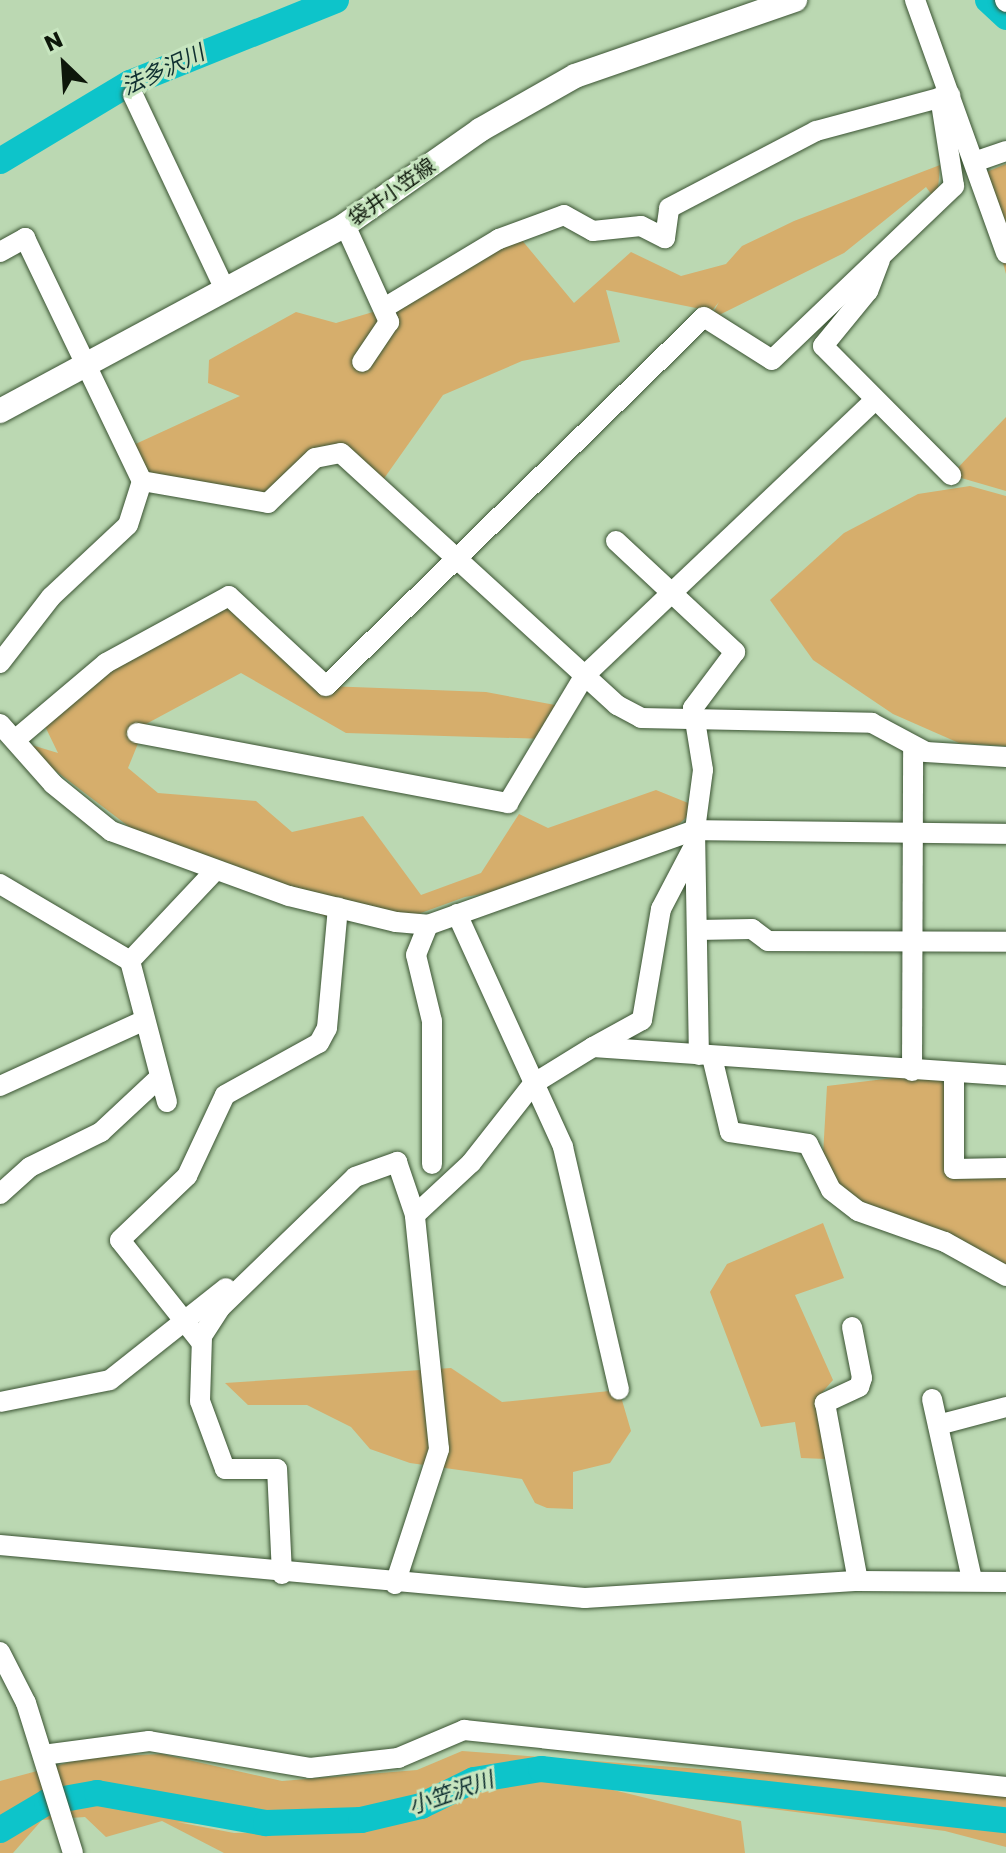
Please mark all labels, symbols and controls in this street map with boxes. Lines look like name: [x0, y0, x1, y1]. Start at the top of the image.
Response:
north arrow: [24, 24, 104, 104]
text: N: [40, 24, 68, 59]
water label: 法多沢川: [118, 39, 208, 101]
street label: 袋井小笠線: [344, 153, 440, 231]
water label: 小笠沢川: [405, 1766, 497, 1820]

